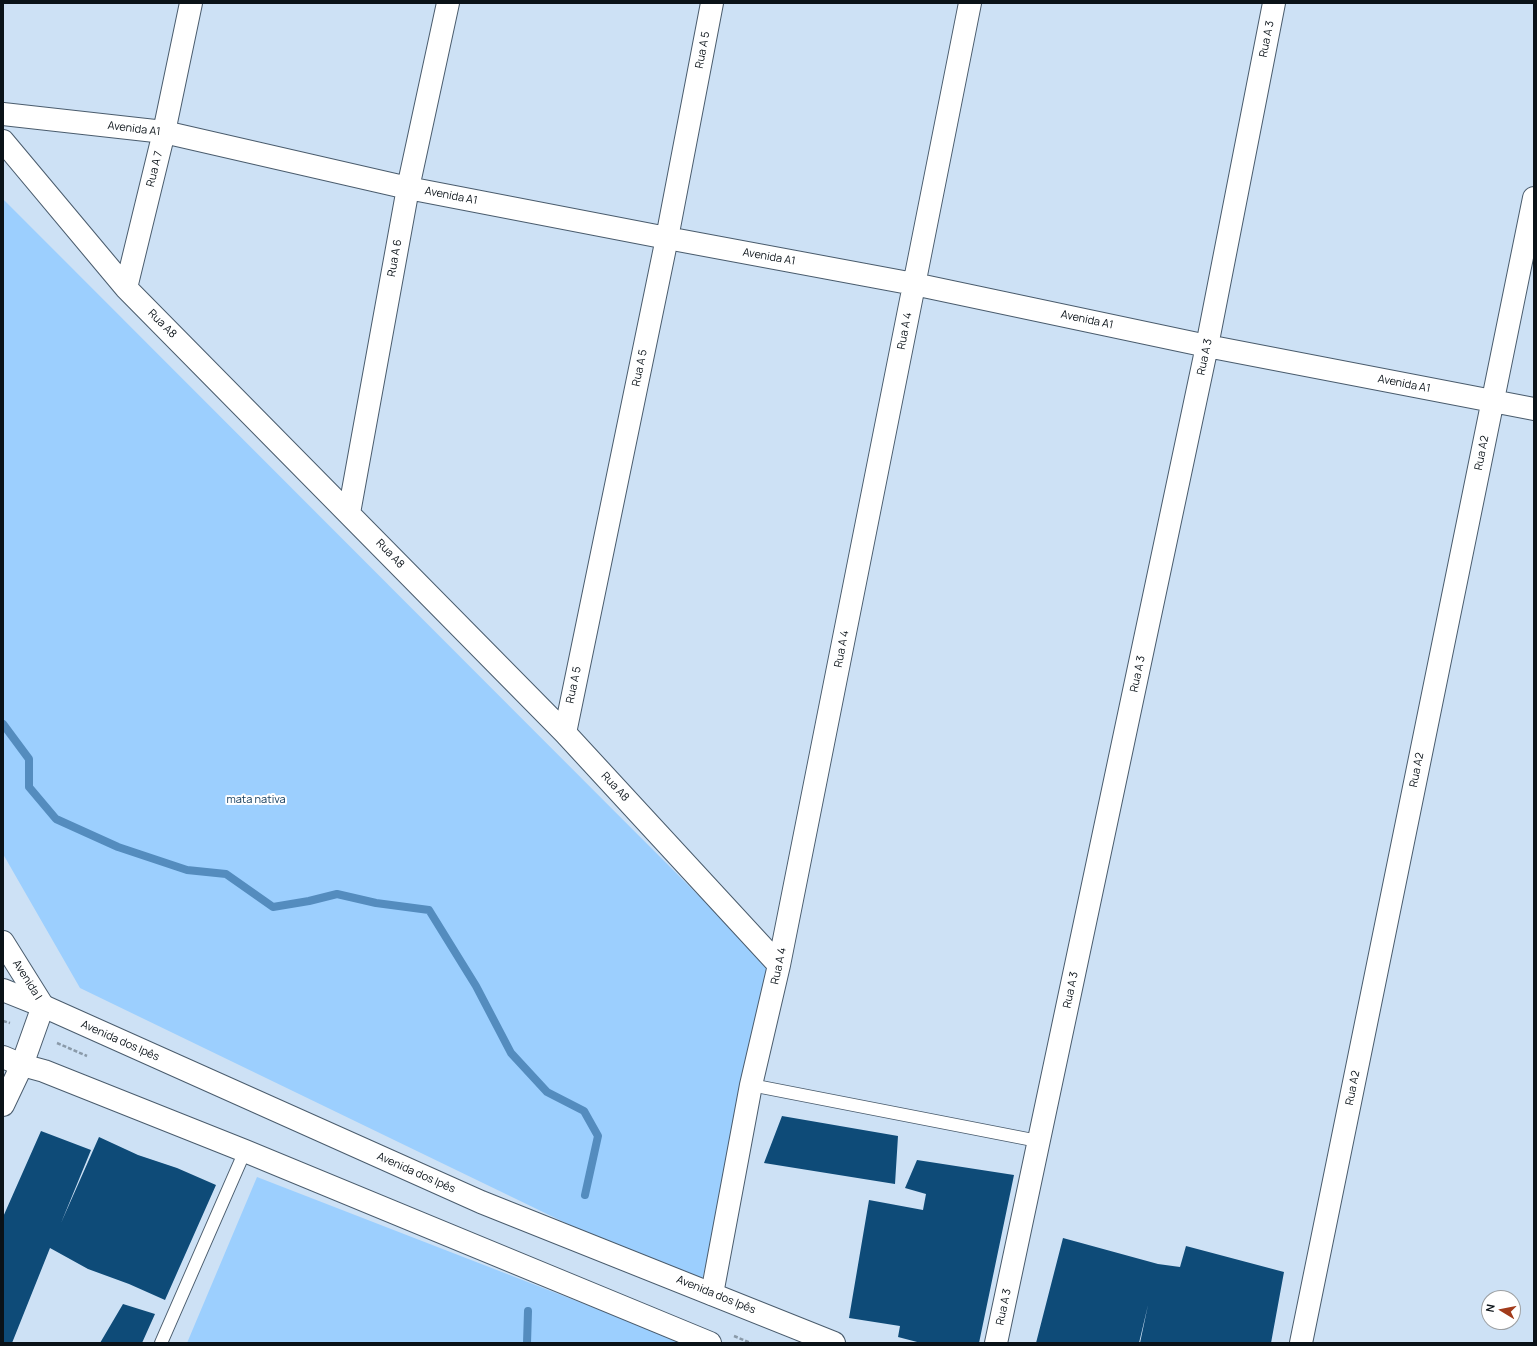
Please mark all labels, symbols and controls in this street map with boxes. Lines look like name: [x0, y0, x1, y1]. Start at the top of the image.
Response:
street label: Rua A 3: [1257, 20, 1277, 58]
street label: Rua A 5: [693, 30, 713, 70]
street label: Avenida A1: [107, 119, 161, 139]
street label: Rua A 7: [144, 150, 166, 188]
street label: Avenida A1: [424, 184, 478, 208]
street label: Rua A 6: [385, 238, 405, 278]
street label: Avenida A1: [742, 246, 796, 268]
street label: Rua A8: [145, 307, 179, 341]
street label: Avenida A1: [1060, 308, 1114, 332]
street label: Rua A 4: [895, 311, 915, 351]
street label: Rua A 3: [1195, 338, 1215, 376]
street label: Rua A 5: [630, 348, 650, 388]
street label: Avenida A1: [1377, 372, 1431, 396]
street label: Rua A2: [1472, 435, 1492, 471]
street label: Rua A8: [373, 537, 407, 571]
street label: Rua A 4: [832, 629, 852, 669]
street label: Rua A 3: [1128, 655, 1148, 693]
street label: Rua A 5: [564, 665, 584, 705]
street label: Rua A2: [1407, 752, 1427, 788]
street label: Rua A8: [598, 770, 632, 804]
park label: mata nativa: [226, 793, 286, 807]
street label: Rua A 4: [769, 946, 789, 986]
street label: Avenida I: [10, 958, 44, 1002]
street label: Rua A 3: [1061, 971, 1081, 1009]
street label: Avenida dos Ipês: [79, 1018, 161, 1064]
street label: Rua A2: [1343, 1070, 1363, 1106]
street label: Avenida dos Ipês: [375, 1150, 457, 1196]
street label: Avenida dos Ipês: [674, 1273, 758, 1317]
street label: Rua A 3: [994, 1288, 1014, 1326]
north arrow: [1481, 1290, 1521, 1330]
text: N: [1482, 1303, 1498, 1313]

